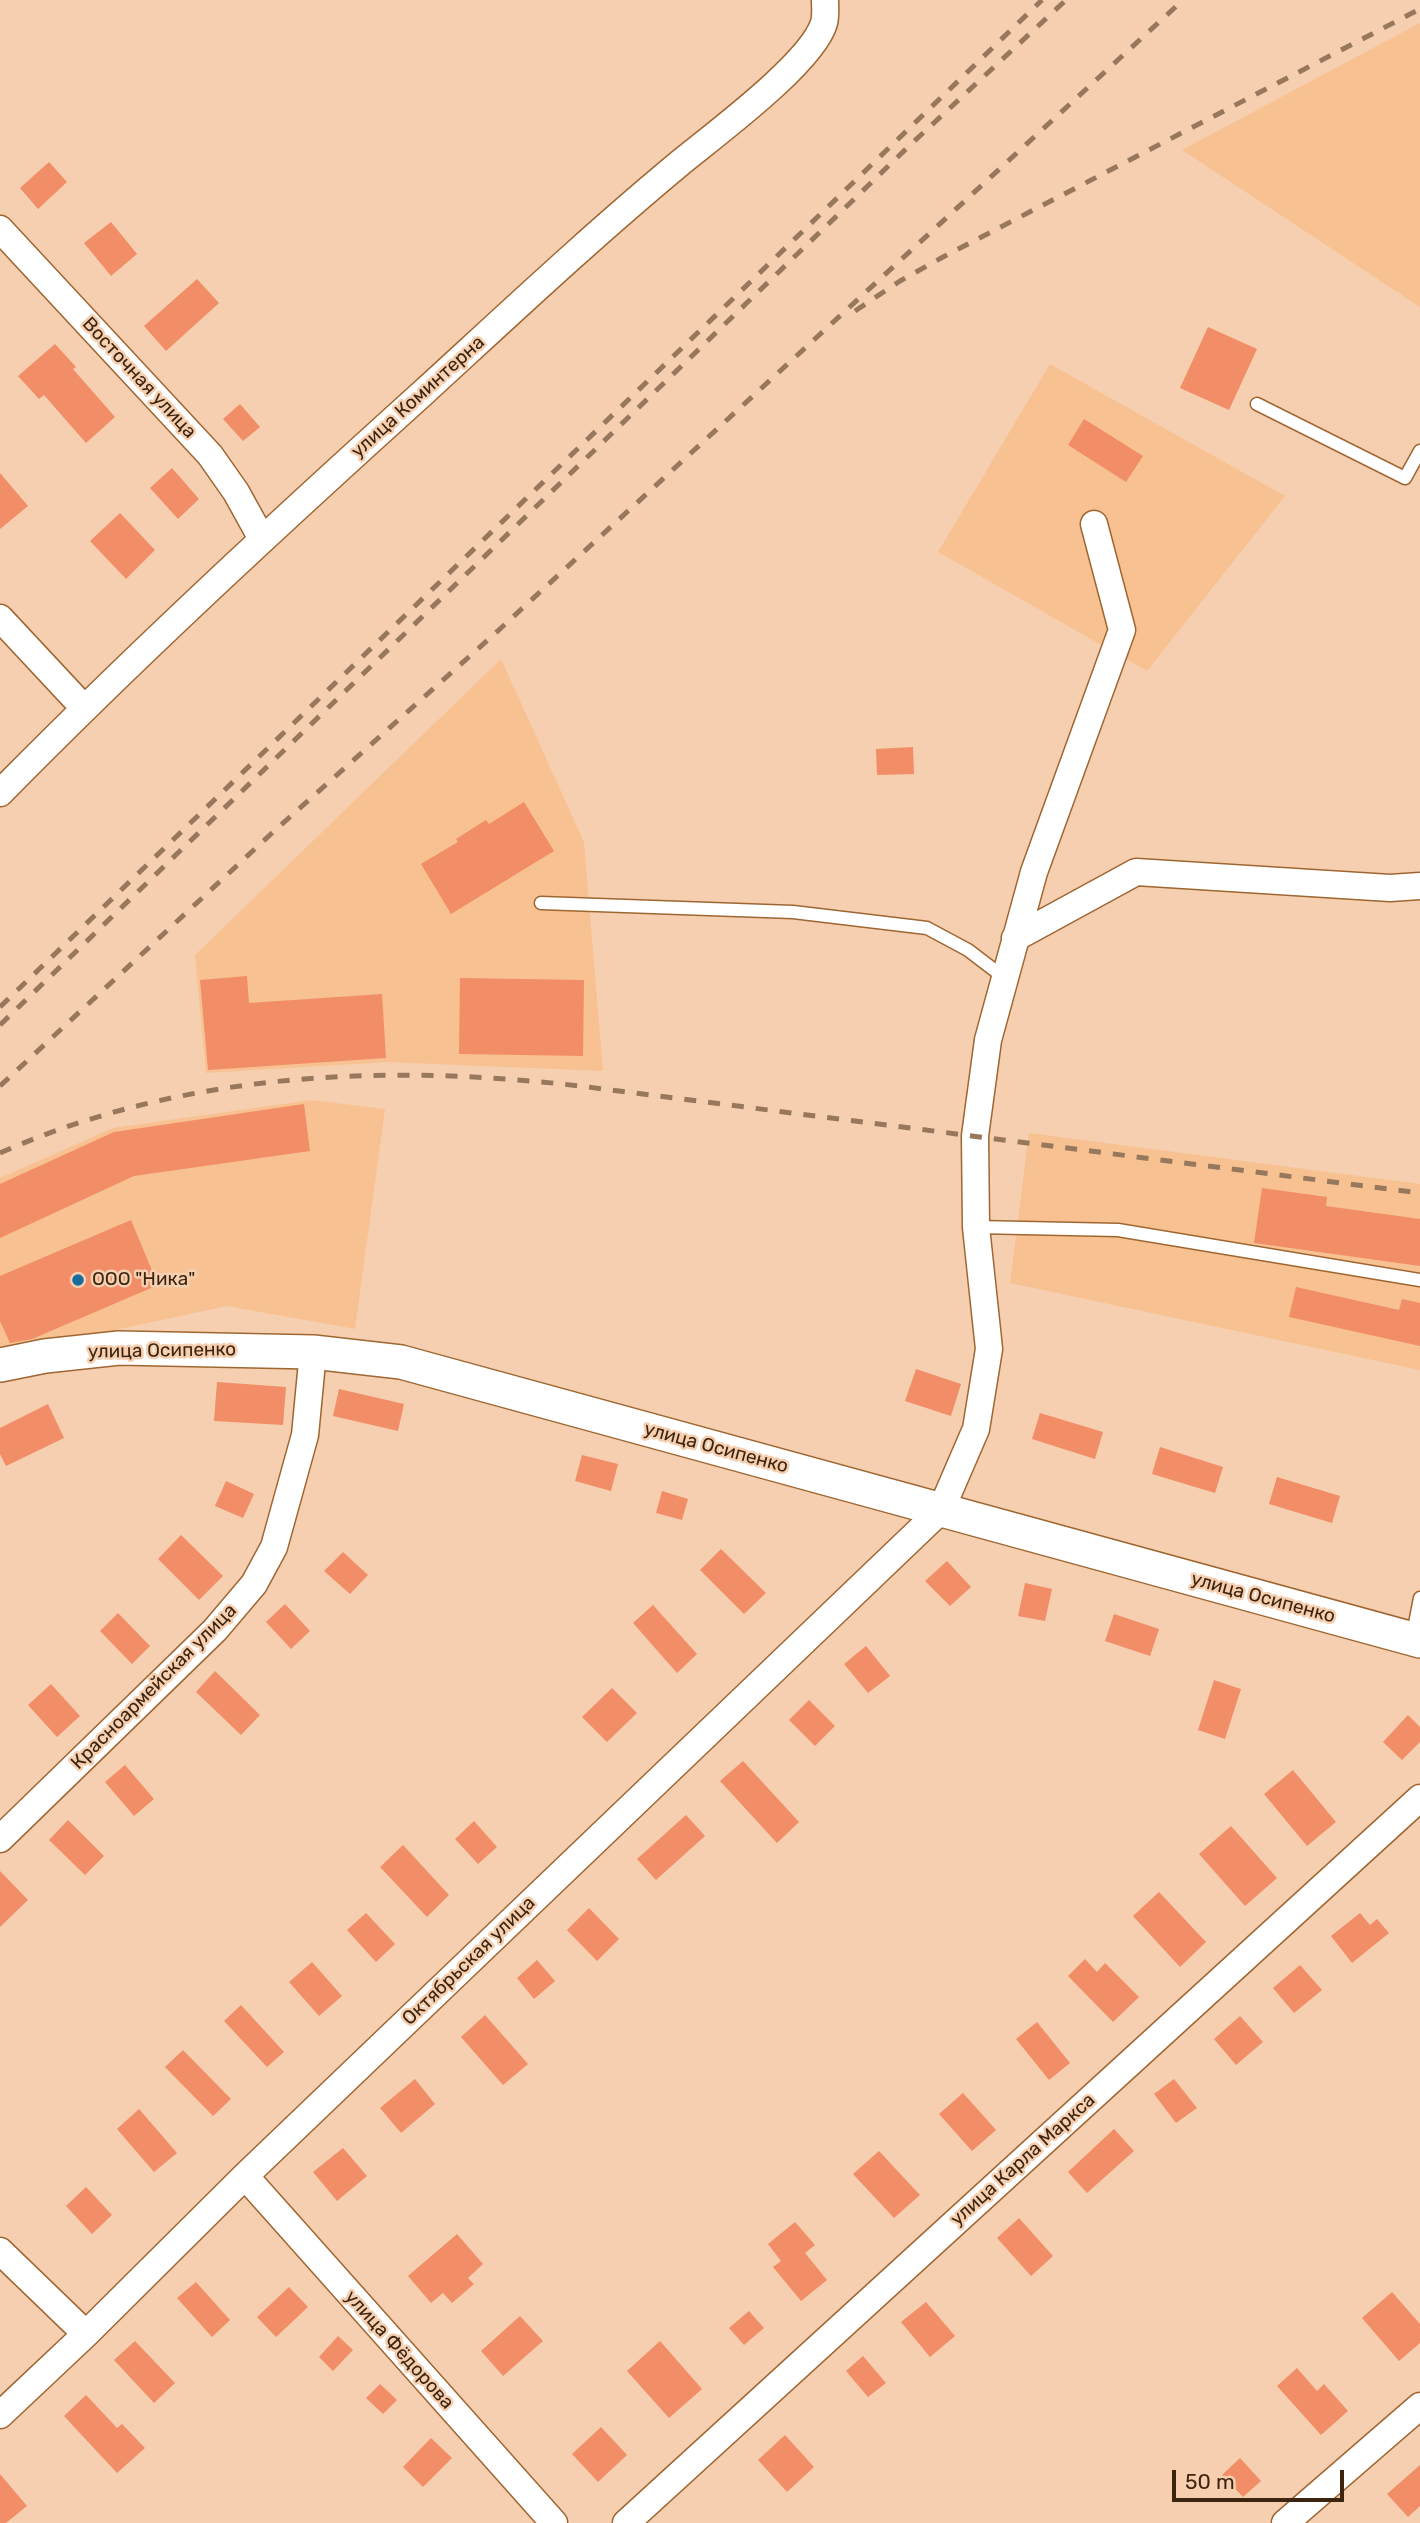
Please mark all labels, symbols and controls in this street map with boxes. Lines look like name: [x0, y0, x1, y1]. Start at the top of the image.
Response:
street label: Восточная улица: [77, 313, 201, 443]
street label: улица Коминтерна: [347, 331, 489, 463]
place label: ООО "Ника": [92, 1269, 195, 1291]
marker: ООО "Ника": [70, 1272, 86, 1288]
street label: улица Осипенко: [88, 1338, 236, 1364]
street label: улица Осипенко: [641, 1418, 791, 1478]
street label: улица Осипенко: [1188, 1568, 1338, 1628]
street label: Красноармейская улица: [66, 1599, 242, 1775]
street label: Октябрьская улица: [398, 1892, 540, 2030]
street label: улица Карла Маркса: [946, 2089, 1100, 2231]
street label: улица Фёдорова: [340, 2286, 458, 2414]
scale bar: [1175, 2456, 1346, 2500]
text: 50 m: [1185, 2469, 1235, 2494]

